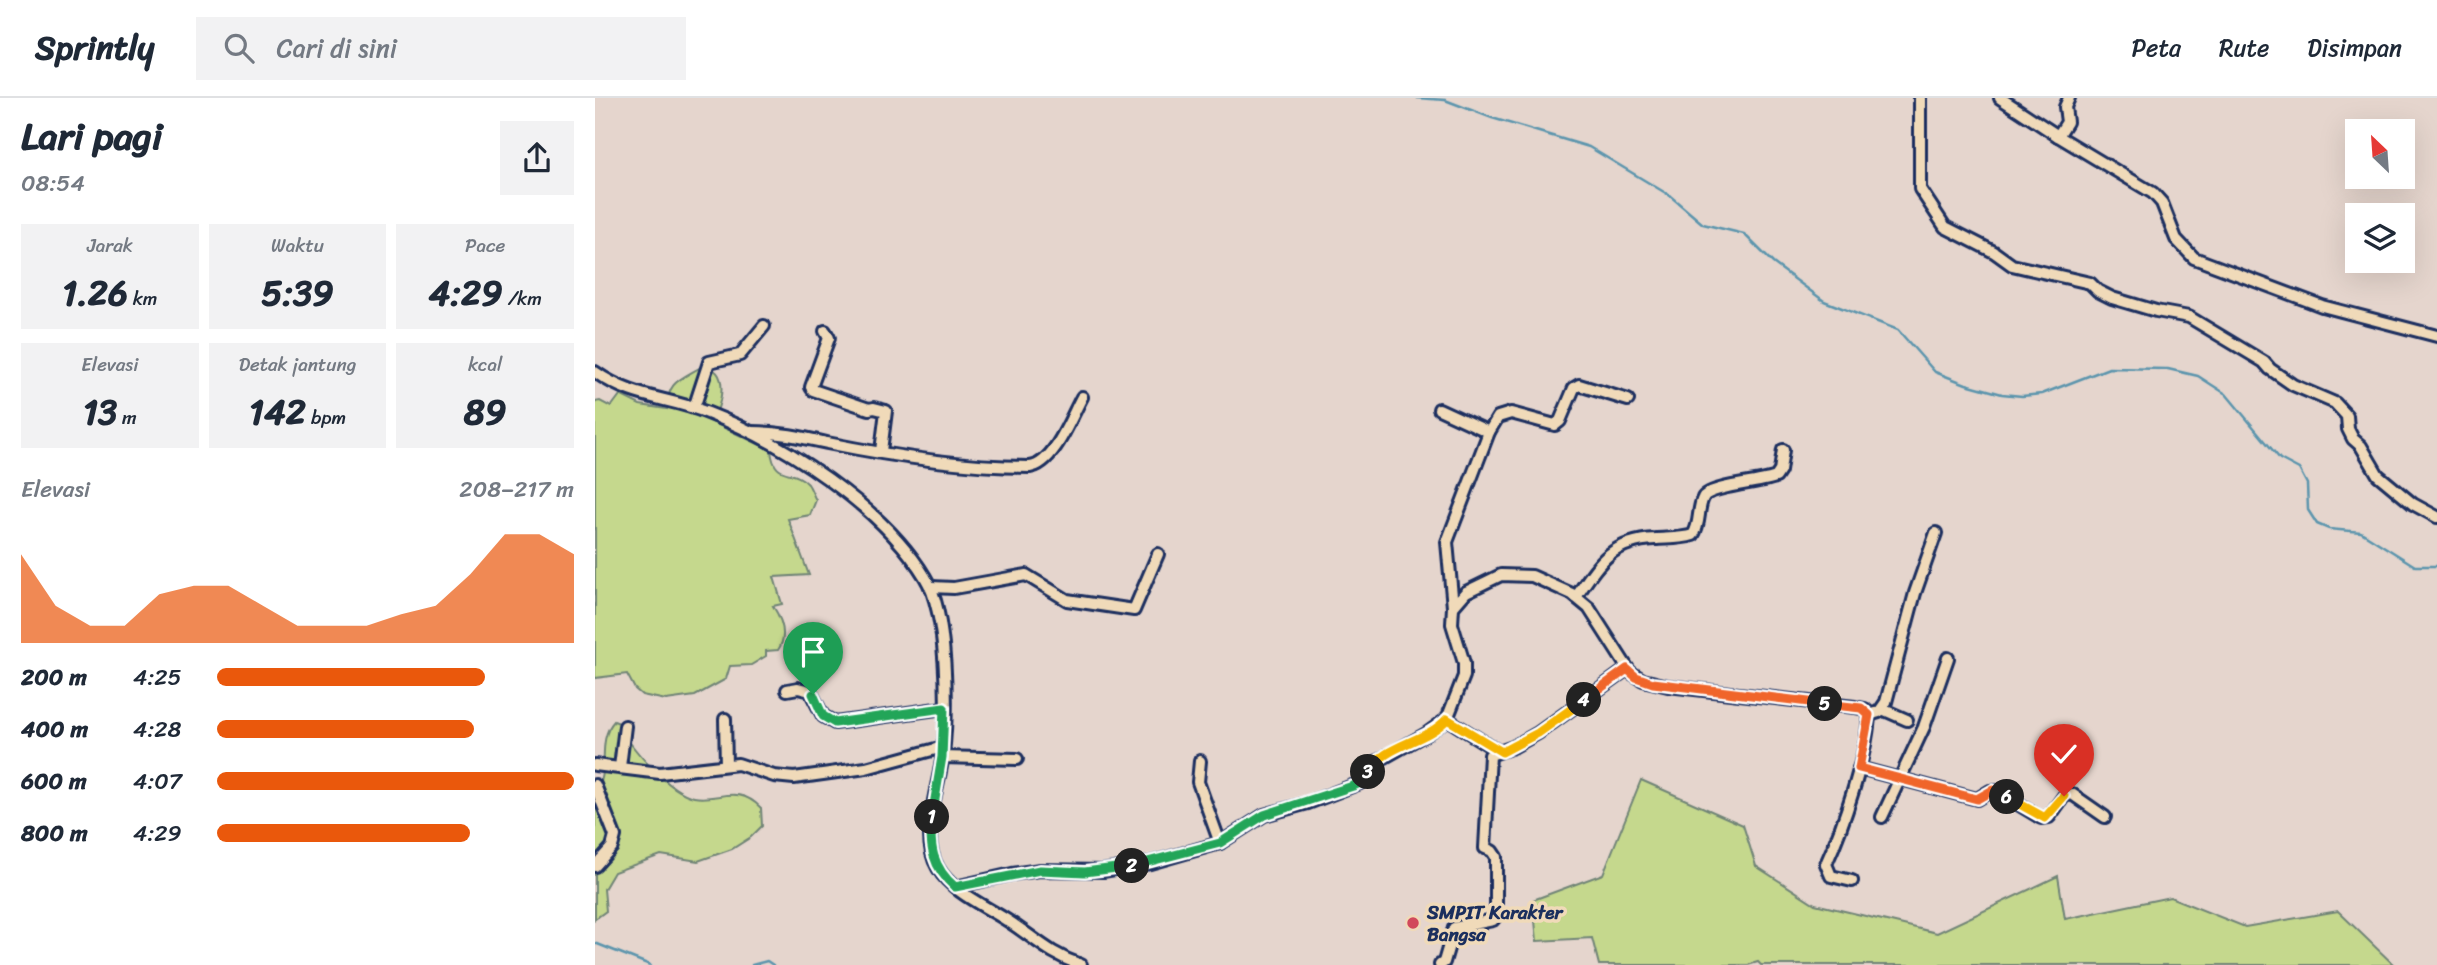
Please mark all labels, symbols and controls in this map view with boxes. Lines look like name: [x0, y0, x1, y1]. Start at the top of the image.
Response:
search box: [196, 17, 686, 80]
text: Sprintly: [35, 19, 154, 77]
text: Cari di sini: [276, 25, 397, 71]
text: Peta: [2132, 27, 2181, 69]
text: Rute: [2219, 27, 2269, 69]
text: Disimpan: [2307, 27, 2402, 69]
icon: search: [220, 29, 258, 67]
text: Lari pagi: [21, 103, 162, 170]
north arrow: [2345, 119, 2415, 189]
map controls: [2345, 119, 2415, 273]
button: share: [500, 121, 574, 195]
text: 08:54: [21, 163, 85, 204]
button: layers: [2345, 203, 2415, 273]
text: Jarak: [87, 229, 133, 262]
text: Waktu: [271, 229, 324, 262]
text: Pace: [465, 229, 505, 262]
text: 1.26: [62, 262, 128, 324]
text: 5:39: [261, 262, 334, 324]
text: 4:29: [429, 262, 503, 324]
text: km: [128, 282, 157, 315]
text: /km: [503, 282, 542, 315]
text: Elevasi: [81, 348, 138, 381]
text: Detak jantung: [239, 348, 356, 381]
text: kcal: [468, 348, 502, 381]
text: 13: [83, 381, 117, 443]
text: 142: [249, 381, 306, 443]
text: 89: [464, 381, 506, 443]
text: m: [117, 401, 137, 434]
text: bpm: [306, 401, 346, 434]
text: Elevasi: [21, 469, 90, 510]
text: 208–217 m: [459, 469, 574, 510]
pin: [783, 622, 843, 694]
icon: arrive: [794, 633, 832, 671]
text: 200 m: [21, 657, 87, 698]
text: 4:25: [133, 657, 182, 698]
pin: 4: [1567, 682, 1601, 718]
text: 4: [1578, 683, 1589, 716]
pin: 5: [1807, 686, 1843, 722]
text: 5: [1819, 687, 1830, 720]
text: 400 m: [21, 709, 88, 750]
text: 4:28: [133, 709, 181, 750]
pin: [2034, 724, 2094, 796]
icon: check: [2045, 735, 2083, 773]
pin: 3: [1351, 754, 1385, 790]
text: 3: [1362, 755, 1373, 788]
text: 600 m: [21, 761, 87, 802]
text: 4:07: [133, 761, 182, 802]
pin: 6: [1989, 780, 2025, 814]
text: 6: [2001, 780, 2012, 813]
pin: 1: [915, 800, 949, 834]
text: 1: [927, 800, 936, 833]
text: 800 m: [21, 813, 88, 854]
text: 4:29: [133, 813, 182, 854]
pin: 2: [1115, 848, 1149, 884]
text: 2: [1126, 849, 1137, 882]
place label: SMPIT Karakter Bangsa: [1426, 896, 1564, 951]
marker: SMPIT Karakter Bangsa: [1405, 915, 1421, 931]

